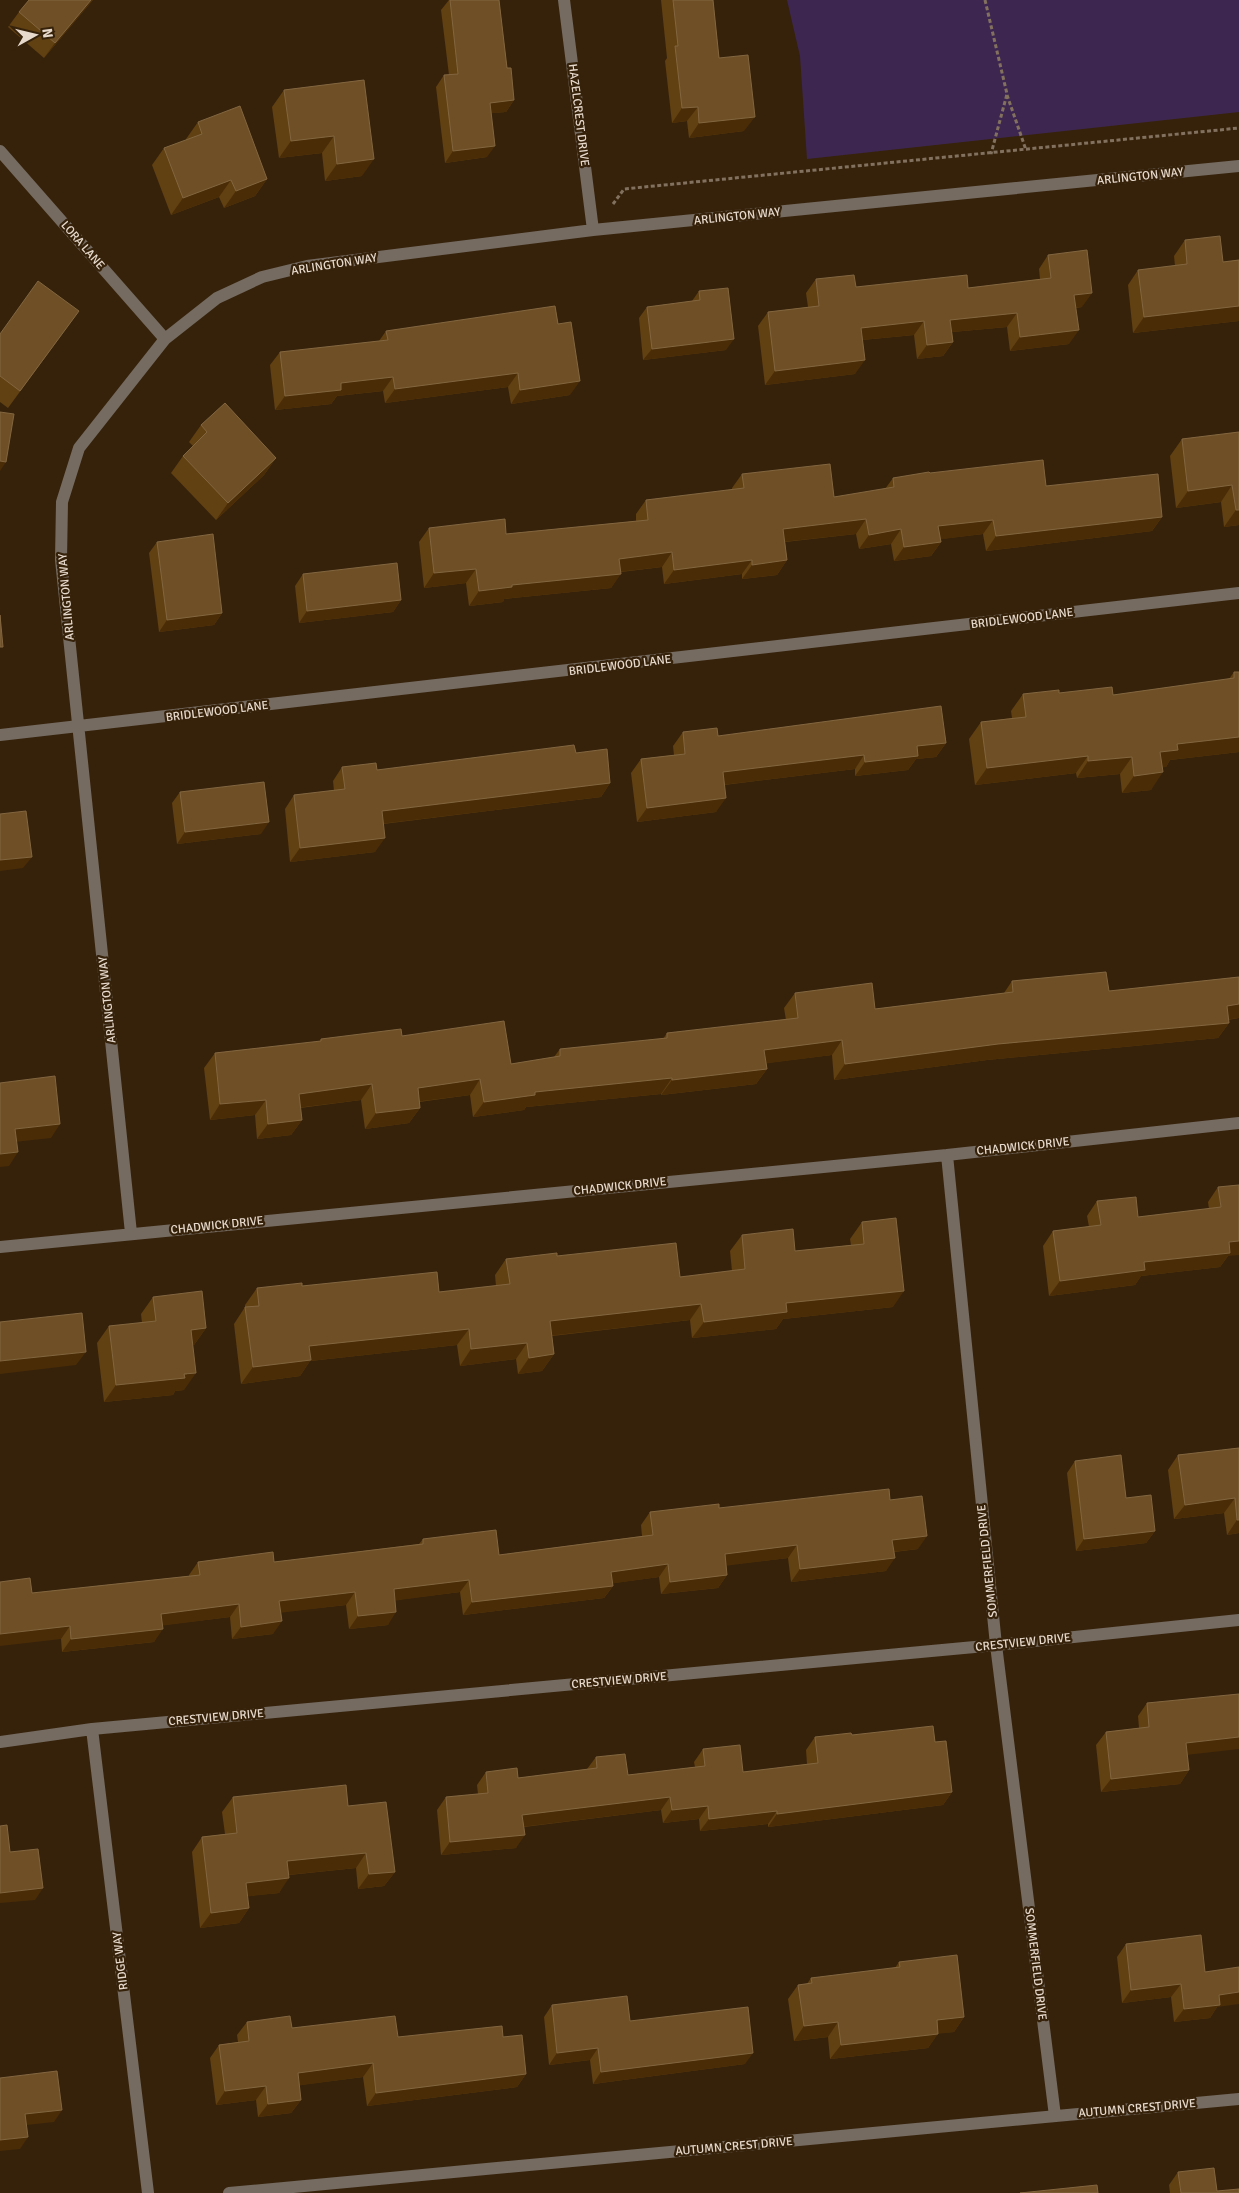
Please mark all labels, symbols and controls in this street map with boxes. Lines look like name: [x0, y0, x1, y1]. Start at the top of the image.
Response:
north arrow: [10, 10, 60, 60]
text: N: [38, 27, 56, 39]
street label: HAZELCREST DRIVE: [565, 63, 592, 167]
street label: ARLINGTON WAY: [1096, 164, 1184, 189]
street label: ARLINGTON WAY: [693, 204, 781, 229]
street label: LORA LANE: [57, 218, 108, 273]
street label: ARLINGTON WAY: [290, 250, 378, 279]
street label: ARLINGTON WAY: [55, 553, 78, 641]
street label: BRIDLEWOOD LANE: [970, 605, 1075, 632]
street label: BRIDLEWOOD LANE: [568, 652, 673, 679]
street label: BRIDLEWOOD LANE: [165, 698, 270, 725]
street label: ARLINGTON WAY: [95, 956, 120, 1044]
street label: CHADWICK DRIVE: [976, 1134, 1070, 1159]
street label: CHADWICK DRIVE: [573, 1174, 667, 1199]
street label: CHADWICK DRIVE: [170, 1213, 264, 1238]
street label: SOMMERFIELD DRIVE: [974, 1504, 1001, 1618]
street label: CRESTVIEW DRIVE: [975, 1630, 1072, 1655]
street label: CRESTVIEW DRIVE: [571, 1669, 668, 1692]
street label: CRESTVIEW DRIVE: [168, 1706, 265, 1729]
street label: SOMMERFIELD DRIVE: [1021, 1907, 1050, 2021]
street label: RIDGE WAY: [110, 1931, 131, 1991]
street label: AUTUMN CREST DRIVE: [1078, 2096, 1197, 2121]
street label: AUTUMN CREST DRIVE: [675, 2134, 794, 2159]

